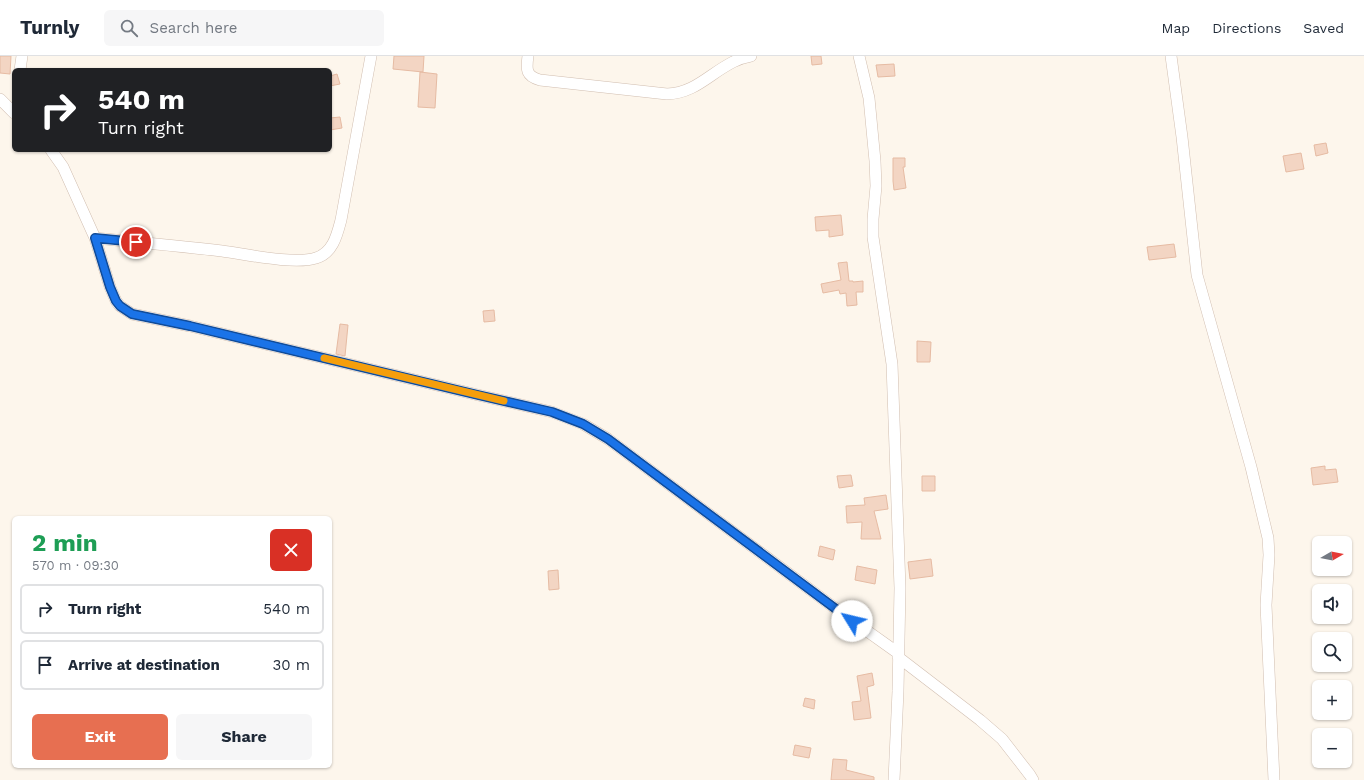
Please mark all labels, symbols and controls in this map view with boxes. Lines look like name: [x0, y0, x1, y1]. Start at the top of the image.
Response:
search box: [104, 10, 384, 46]
text: Turnly: [20, 16, 80, 39]
icon: search: [118, 17, 140, 39]
text: Search here: [150, 19, 237, 37]
text: Map: [1162, 20, 1190, 36]
text: Directions: [1212, 20, 1281, 36]
text: Saved: [1303, 20, 1344, 36]
text: 540 m: [98, 83, 185, 116]
icon: right: [32, 84, 84, 136]
text: Turn right: [98, 117, 184, 138]
pin: [119, 225, 153, 259]
icon: arrive: [125, 231, 147, 253]
text: 2 min: [32, 529, 98, 557]
button: close: [270, 529, 312, 571]
north arrow: [1312, 536, 1352, 576]
map controls: [1312, 536, 1352, 768]
text: 570 m · 09:30: [32, 558, 119, 573]
button: sound: [1312, 584, 1352, 624]
icon: right: [34, 598, 56, 620]
text: Turn right: [68, 600, 141, 618]
text: 540 m: [263, 600, 310, 618]
position arrow: [831, 600, 873, 642]
button: search: [1312, 632, 1352, 672]
icon: arrive: [34, 654, 56, 676]
text: Arrive at destination: [68, 656, 220, 674]
text: 30 m: [273, 656, 310, 674]
button: +: [1312, 680, 1352, 720]
button: Exit: [32, 714, 168, 760]
button: Share: [176, 714, 312, 760]
button: −: [1312, 728, 1352, 768]

